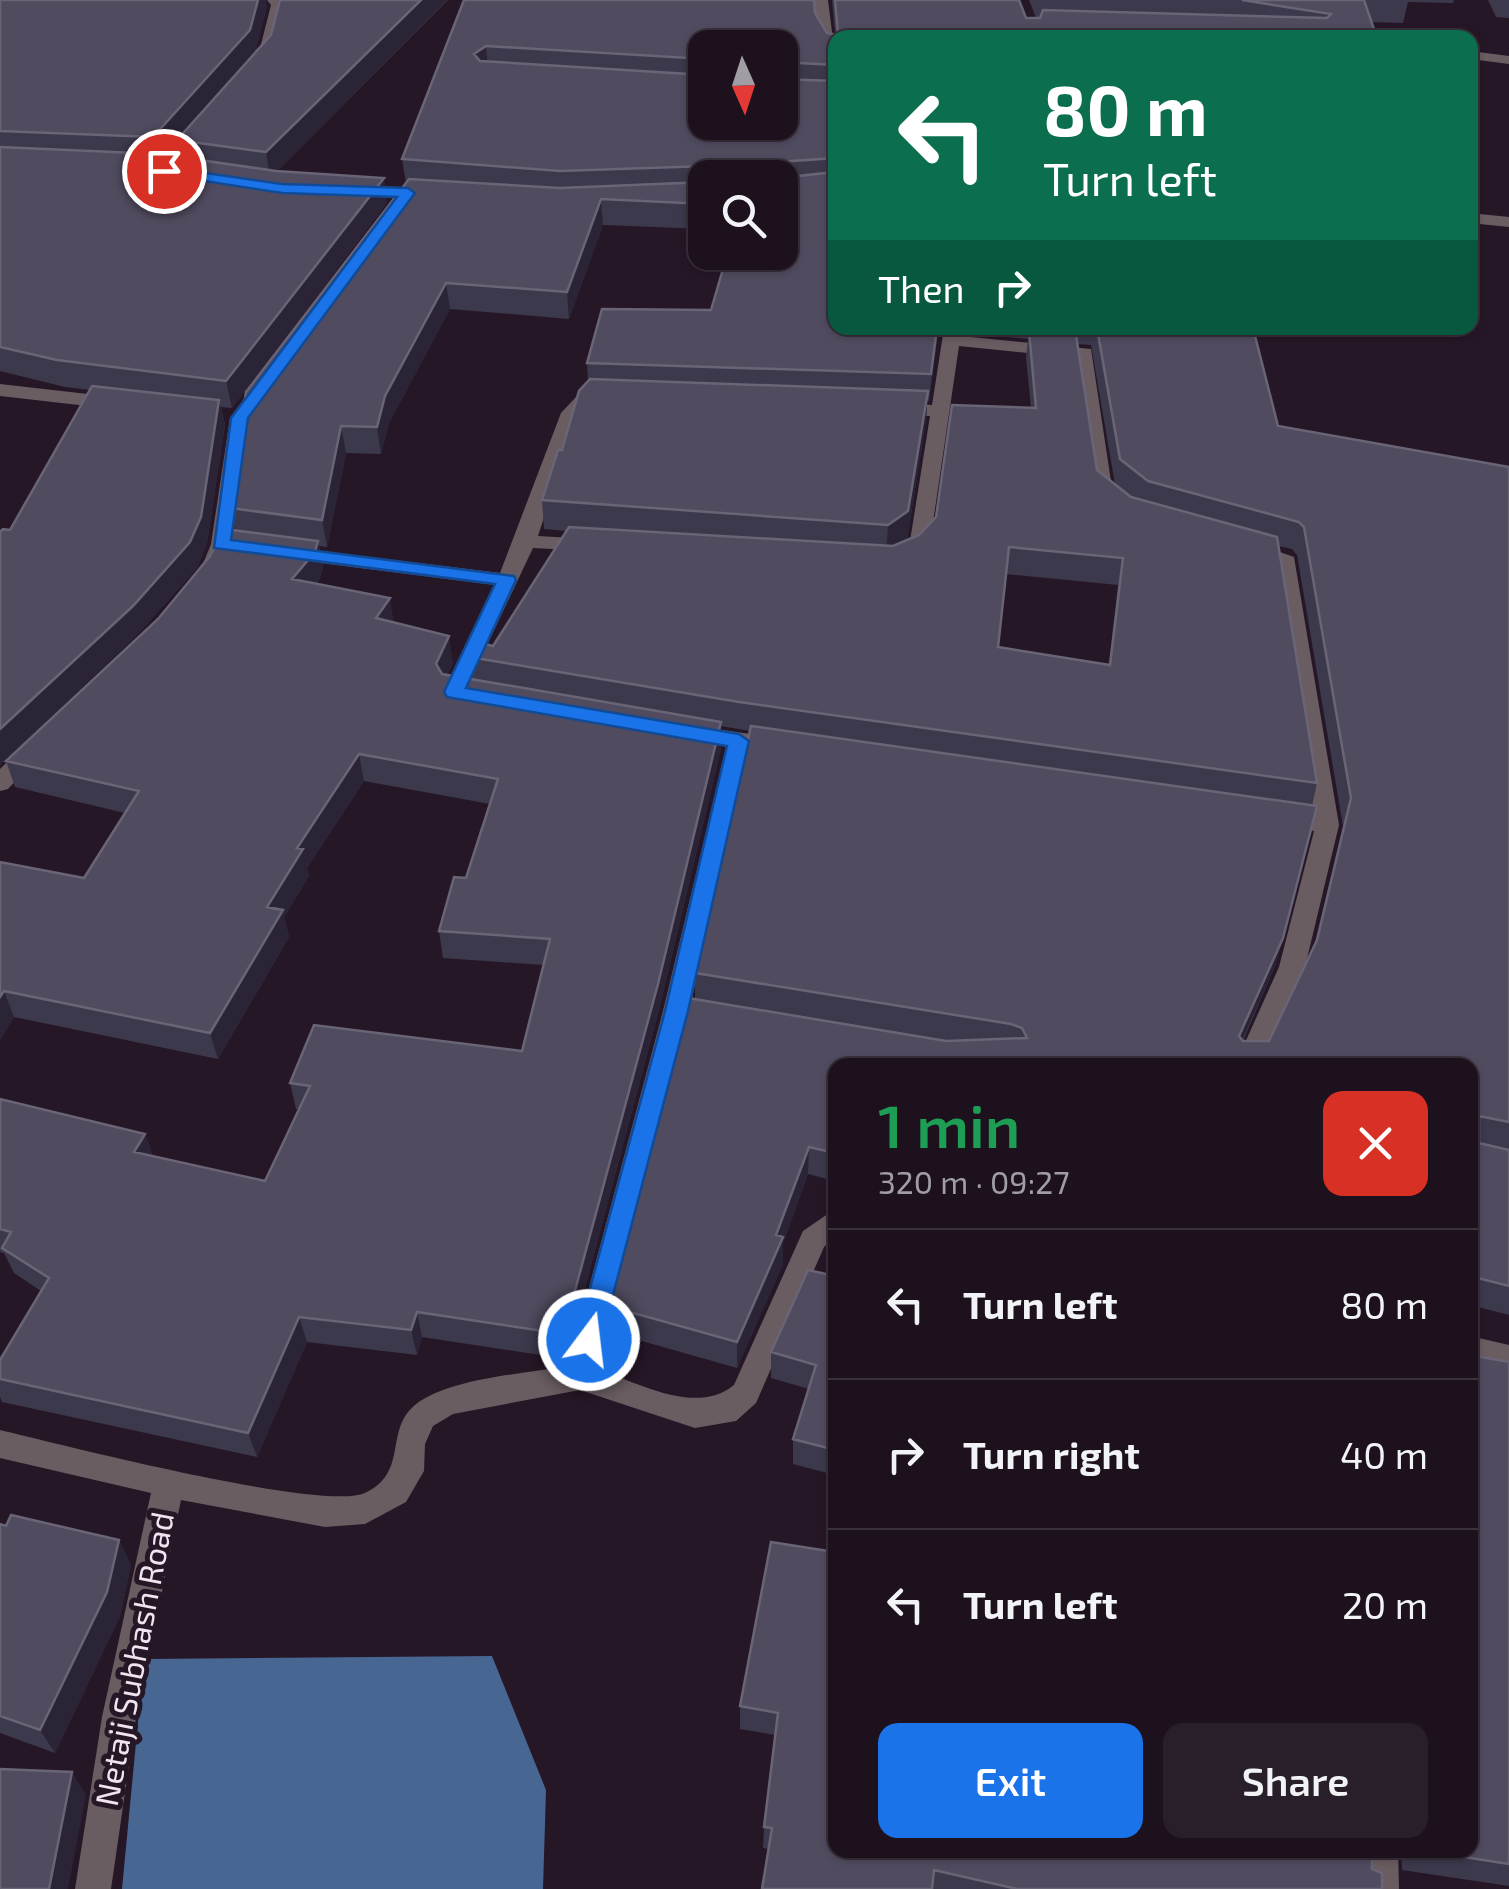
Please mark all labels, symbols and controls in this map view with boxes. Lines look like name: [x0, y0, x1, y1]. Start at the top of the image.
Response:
north arrow: [688, 30, 798, 140]
map controls: [688, 30, 798, 270]
text: 80 m: [1043, 66, 1208, 150]
icon: left: [878, 70, 1008, 200]
pin: [122, 129, 207, 214]
icon: arrive: [137, 144, 192, 199]
text: Turn left: [1043, 151, 1217, 205]
button: search: [688, 160, 798, 270]
icon: right: [985, 260, 1040, 315]
text: Then: [878, 265, 965, 311]
text: 1 min: [878, 1088, 1020, 1160]
button: close: [1323, 1091, 1428, 1196]
text: 320 m · 09:27: [878, 1162, 1070, 1200]
icon: left: [878, 1277, 933, 1332]
text: Turn left: [963, 1281, 1118, 1327]
text: 80 m: [1340, 1281, 1428, 1327]
position arrow: [537, 1288, 641, 1392]
icon: right: [878, 1427, 933, 1482]
text: Turn right: [963, 1431, 1140, 1477]
text: 40 m: [1340, 1431, 1428, 1477]
street label: Netaji Subhash Road: [86, 1508, 181, 1809]
icon: left: [878, 1577, 933, 1632]
text: Turn left: [963, 1581, 1118, 1627]
text: 20 m: [1342, 1581, 1428, 1627]
button: Exit: [878, 1723, 1143, 1838]
button: Share: [1163, 1723, 1428, 1838]

